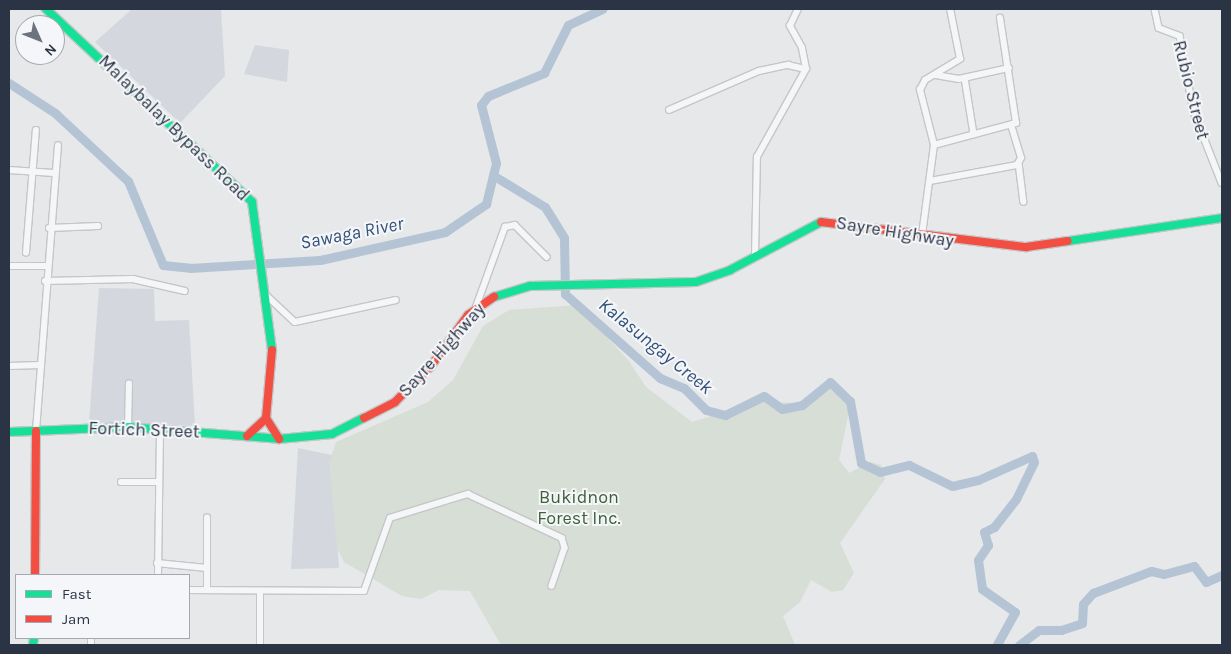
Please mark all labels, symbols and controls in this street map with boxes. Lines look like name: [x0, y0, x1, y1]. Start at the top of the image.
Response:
north arrow: [15, 15, 65, 65]
street label: Rubio Street: [1168, 38, 1214, 142]
text: N: [41, 41, 60, 60]
street label: Malaybalay Bypass Road: [94, 50, 254, 206]
street label: Sayre Highway: [835, 212, 955, 252]
water label: Sawaga River: [298, 213, 406, 255]
water label: Kalasungay Creek: [593, 294, 717, 400]
street label: Sayre Highway: [394, 299, 490, 401]
street label: Fortich Street: [88, 417, 200, 443]
park label: Bukidnon Forest Inc.: [537, 487, 621, 530]
legend: [15, 574, 190, 639]
text: Fast: [62, 585, 91, 603]
text: Jam: [62, 610, 90, 628]

